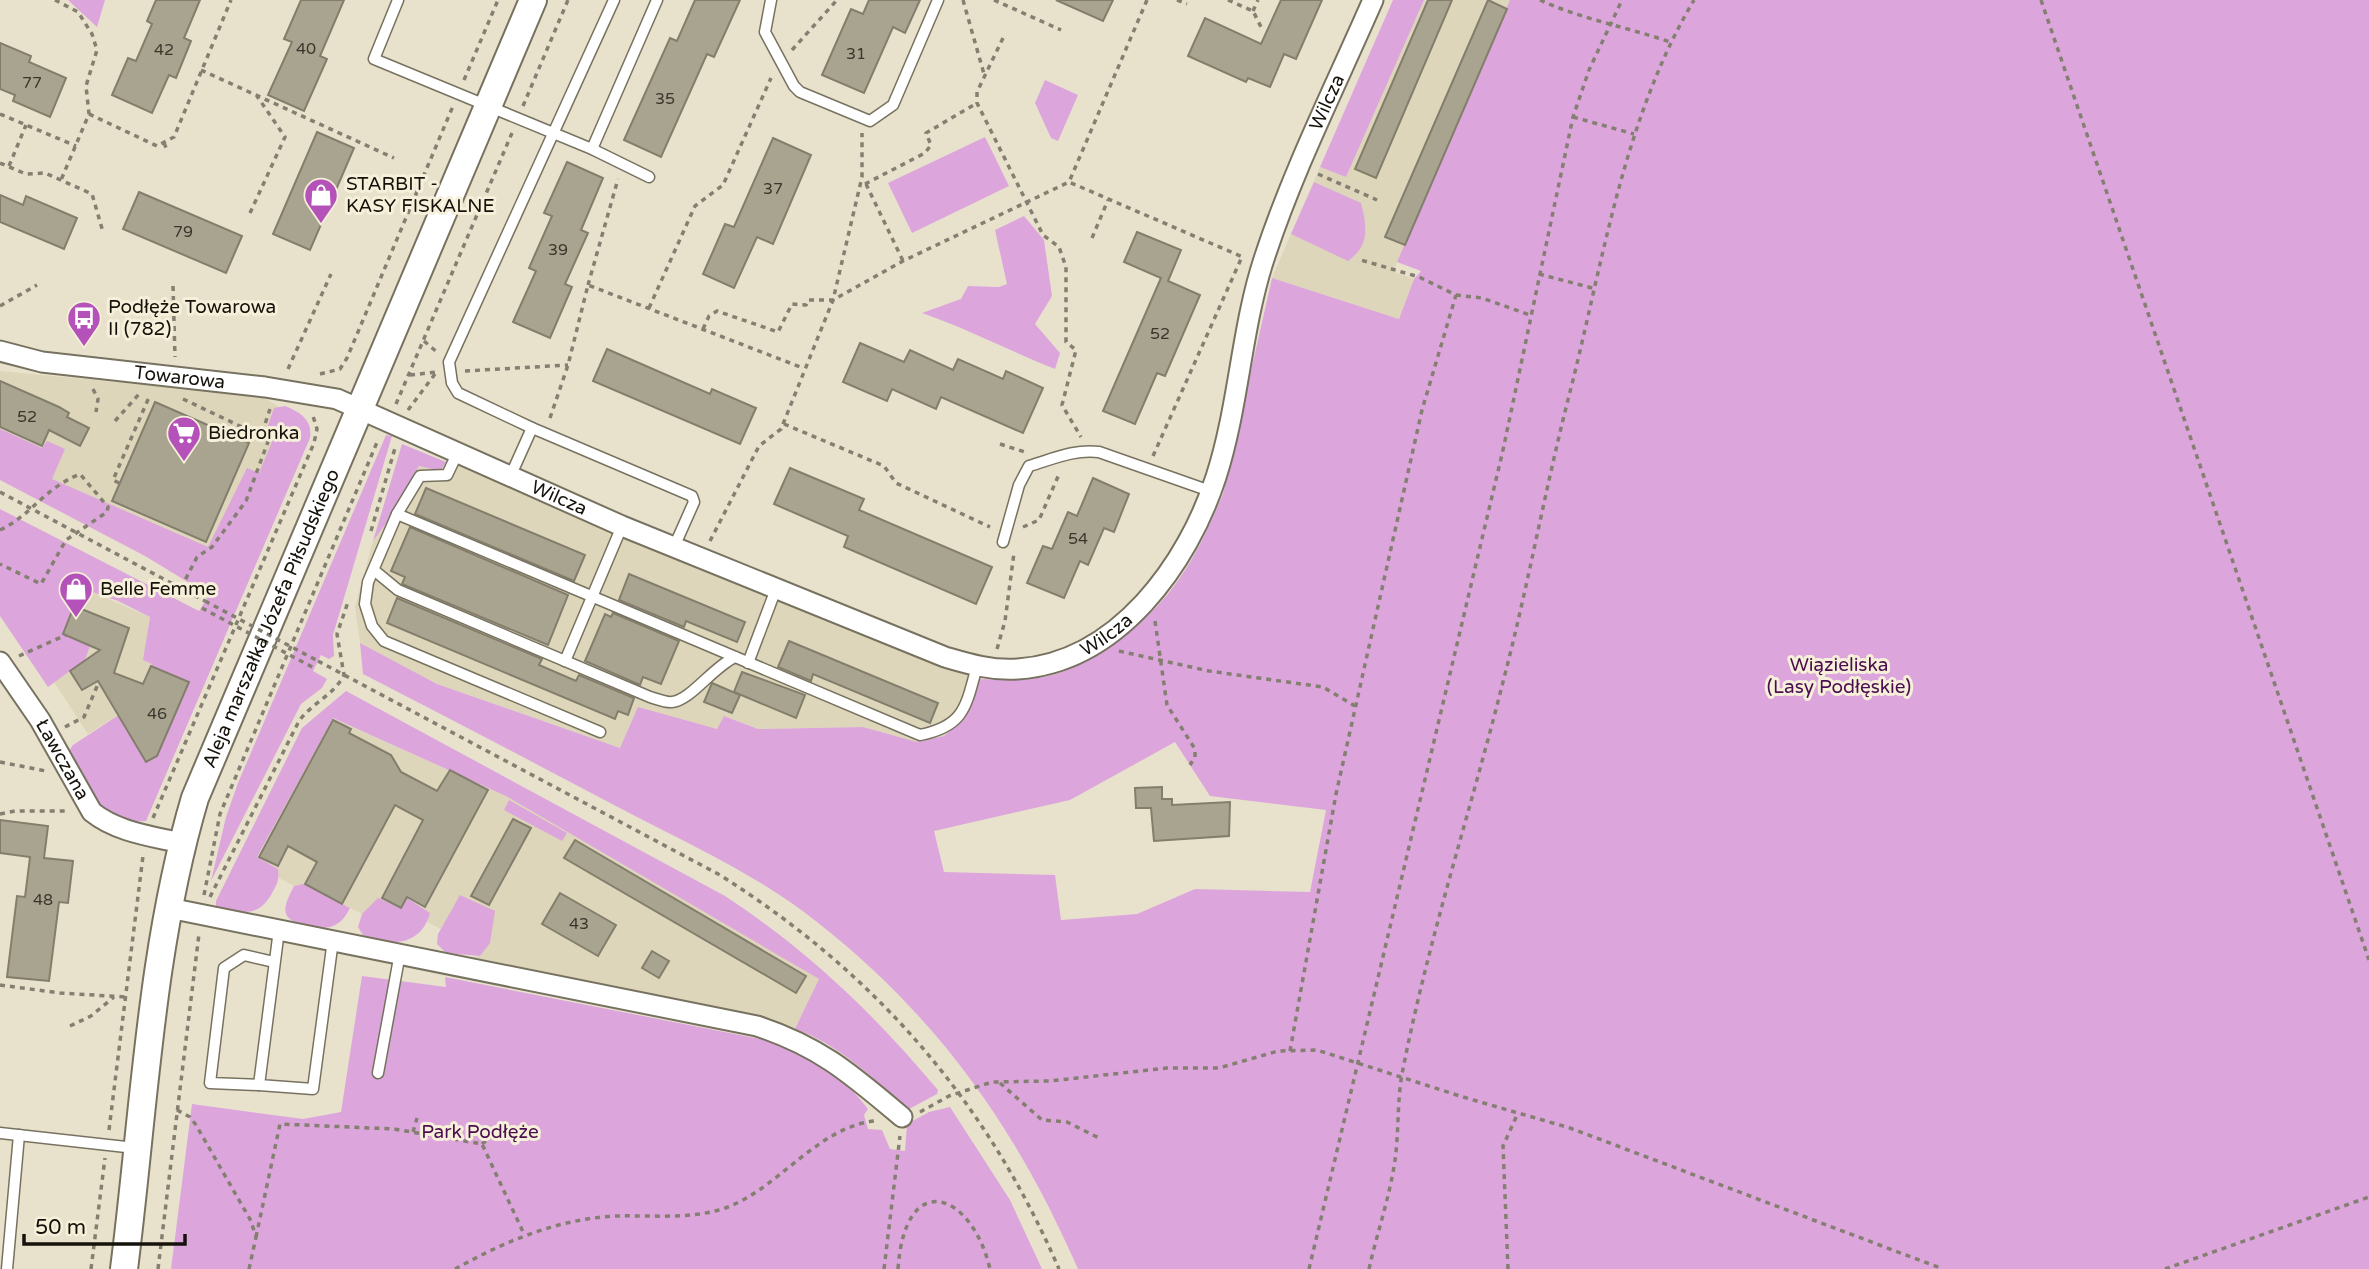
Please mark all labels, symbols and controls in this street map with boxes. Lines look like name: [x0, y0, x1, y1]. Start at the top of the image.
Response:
house number: 40: [296, 39, 316, 59]
house number: 42: [154, 40, 174, 60]
house number: 31: [846, 44, 866, 64]
street label: Wilcza: [1305, 71, 1349, 134]
house number: 77: [22, 73, 42, 93]
house number: 35: [655, 89, 675, 109]
place label: STARBIT - KASY FISKALNE: [346, 173, 495, 217]
shop icon: STARBIT - KASY FISKALNE: [302, 176, 340, 225]
house number: 37: [763, 179, 783, 199]
house number: 79: [173, 222, 193, 242]
house number: 39: [548, 240, 568, 260]
place label: Podłęże Towarowa II (782): [108, 296, 276, 340]
bus stop icon: Podłęże Towarowa II (782): [65, 299, 103, 348]
house number: 52: [1150, 324, 1170, 344]
street label: Towarowa: [133, 361, 226, 393]
house number: 52: [17, 407, 37, 427]
supermarket icon: Biedronka: [165, 414, 203, 463]
place label: Biedronka: [208, 422, 299, 444]
street label: Aleja marszałka Józefa Piłsudskiego: [198, 466, 344, 771]
street label: Wilcza: [528, 476, 590, 520]
house number: 54: [1068, 529, 1088, 549]
shop icon: Belle Femme: [57, 570, 95, 619]
place label: Belle Femme: [100, 578, 216, 600]
street label: Wilcza: [1077, 609, 1137, 661]
park label: Wiązieliska (Lasy Podłęskie): [1767, 654, 1911, 698]
house number: 46: [147, 704, 167, 724]
street label: Ławczana: [31, 715, 94, 804]
house number: 48: [33, 890, 53, 910]
house number: 43: [569, 914, 589, 934]
park label: Park Podłęże: [421, 1121, 539, 1143]
scale bar: [24, 1202, 186, 1246]
text: 50 m: [35, 1215, 86, 1240]

